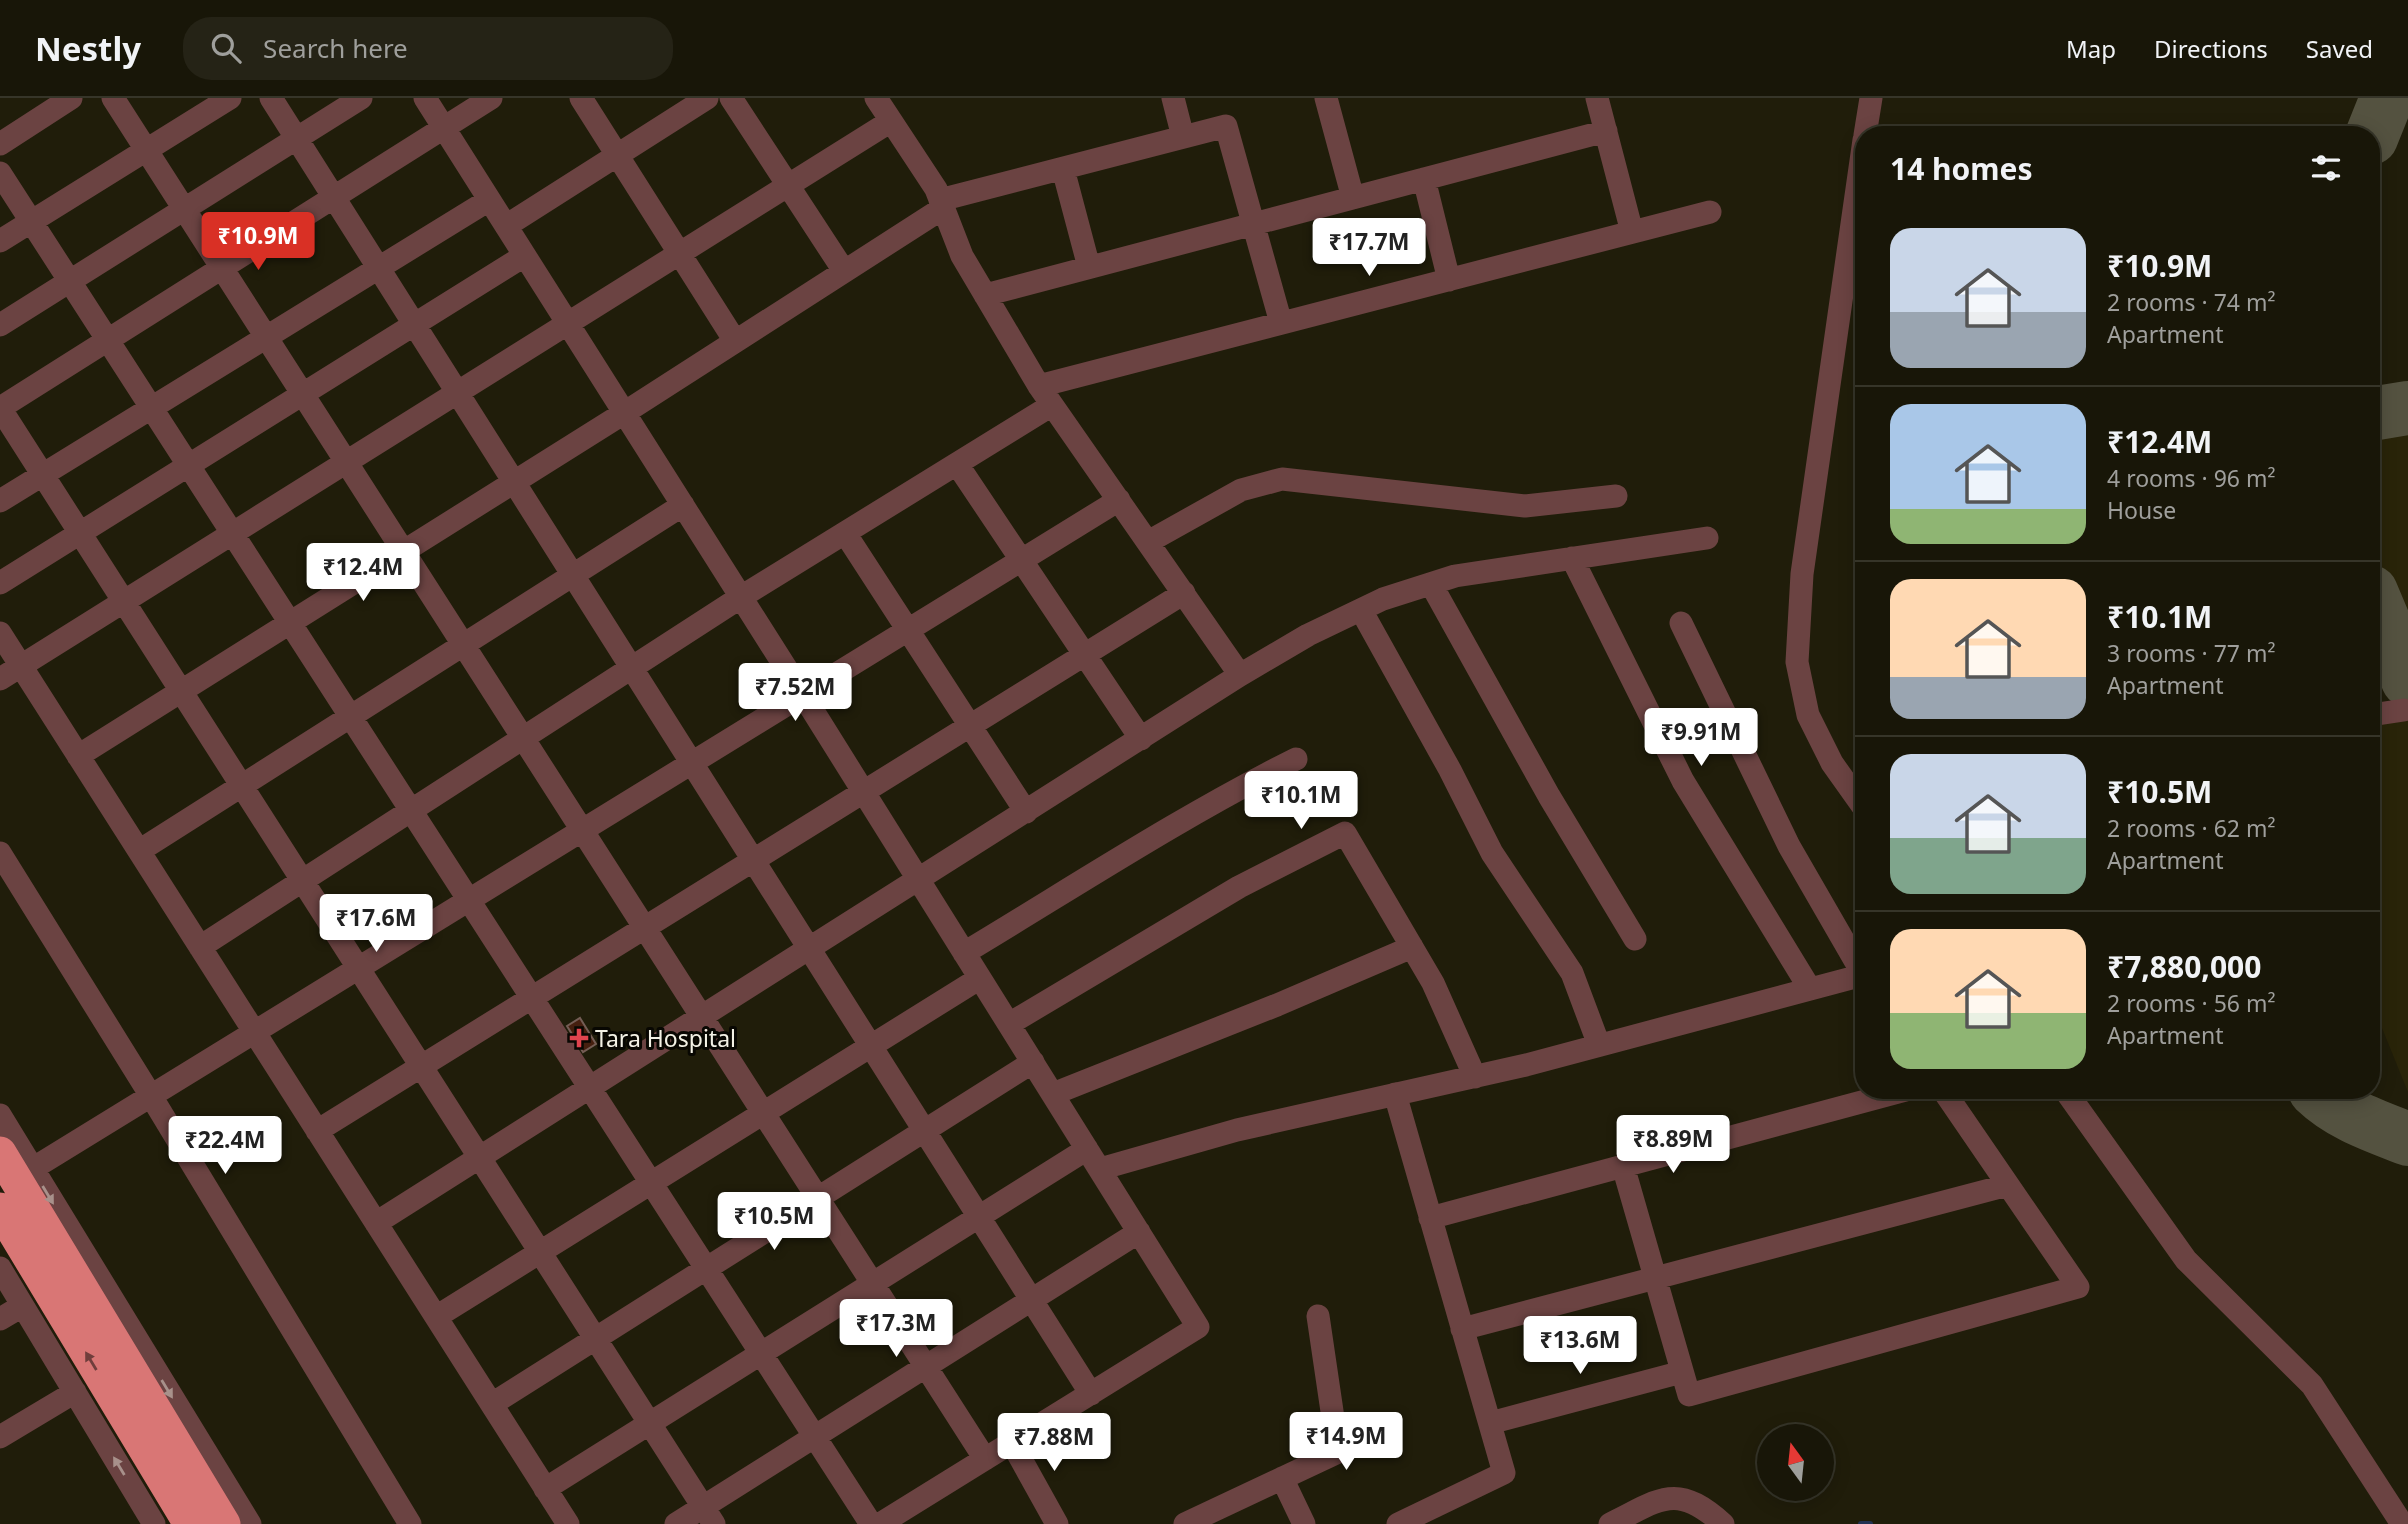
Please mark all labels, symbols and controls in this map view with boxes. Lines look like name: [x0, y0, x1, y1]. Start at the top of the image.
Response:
search box: [183, 17, 673, 80]
text: Nestly: [35, 26, 141, 71]
icon: search: [207, 29, 245, 67]
text: Search here: [263, 30, 408, 66]
text: Map: [2066, 32, 2116, 65]
text: Directions: [2154, 32, 2268, 65]
text: Saved: [2306, 32, 2373, 65]
text: 14 homes: [1890, 148, 2033, 189]
icon: filters: [2307, 149, 2345, 187]
pin: ₹10.9M: [201, 212, 315, 272]
pin: ₹17.7M: [1312, 218, 1426, 278]
text: ₹10.9M: [218, 219, 298, 251]
text: ₹17.7M: [1329, 225, 1409, 257]
text: ₹10.9M: [2107, 245, 2212, 286]
icon: home: [1946, 256, 2030, 340]
text: 2 rooms · 74 m²: [2107, 286, 2276, 318]
text: Apartment: [2107, 318, 2224, 350]
text: ₹12.4M: [2107, 421, 2212, 462]
icon: home: [1946, 432, 2030, 516]
text: 4 rooms · 96 m²: [2107, 462, 2276, 494]
text: House: [2107, 494, 2176, 526]
pin: ₹12.4M: [306, 544, 420, 603]
text: ₹12.4M: [323, 550, 403, 582]
text: ₹10.1M: [2107, 596, 2212, 637]
icon: home: [1946, 607, 2030, 691]
text: 3 rooms · 77 m²: [2107, 637, 2276, 669]
pin: ₹7.52M: [738, 664, 852, 723]
text: Apartment: [2107, 669, 2224, 701]
text: ₹7.52M: [755, 670, 835, 702]
pin: ₹9.91M: [1644, 708, 1758, 768]
text: ₹9.91M: [1661, 715, 1741, 747]
text: ₹10.5M: [2107, 771, 2212, 812]
pin: ₹10.1M: [1244, 772, 1358, 831]
text: ₹10.1M: [1261, 778, 1341, 810]
icon: home: [1946, 782, 2030, 866]
text: 2 rooms · 62 m²: [2107, 812, 2276, 844]
text: Apartment: [2107, 844, 2224, 876]
pin: ₹17.6M: [319, 894, 433, 954]
text: ₹17.6M: [336, 901, 416, 933]
text: ₹7,880,000: [2107, 946, 2261, 987]
icon: home: [1946, 957, 2030, 1041]
text: 2 rooms · 56 m²: [2107, 987, 2276, 1019]
text: Apartment: [2107, 1019, 2224, 1051]
place label: Tara Hospital: [595, 1022, 736, 1054]
marker: Tara Hospital: [569, 1028, 589, 1048]
pin: ₹22.4M: [168, 1116, 282, 1176]
pin: ₹8.89M: [1616, 1116, 1730, 1175]
text: ₹8.89M: [1633, 1122, 1713, 1154]
text: ₹22.4M: [185, 1123, 265, 1155]
one-way arrow: [42, 1185, 54, 1204]
pin: ₹10.5M: [717, 1192, 831, 1252]
text: ₹10.5M: [734, 1199, 814, 1231]
pin: ₹17.3M: [839, 1300, 953, 1359]
text: ₹17.3M: [856, 1306, 936, 1338]
pin: ₹13.6M: [1523, 1316, 1637, 1376]
text: ₹13.6M: [1540, 1323, 1620, 1355]
one-way arrow: [85, 1351, 97, 1370]
one-way arrow: [160, 1379, 173, 1398]
pin: ₹14.9M: [1289, 1412, 1403, 1472]
pin: ₹7.88M: [997, 1414, 1111, 1473]
text: ₹14.9M: [1306, 1419, 1386, 1451]
text: ₹7.88M: [1014, 1420, 1094, 1452]
north arrow: [1757, 1424, 1834, 1502]
map controls: [1757, 1424, 1834, 1501]
one-way arrow: [113, 1456, 125, 1475]

